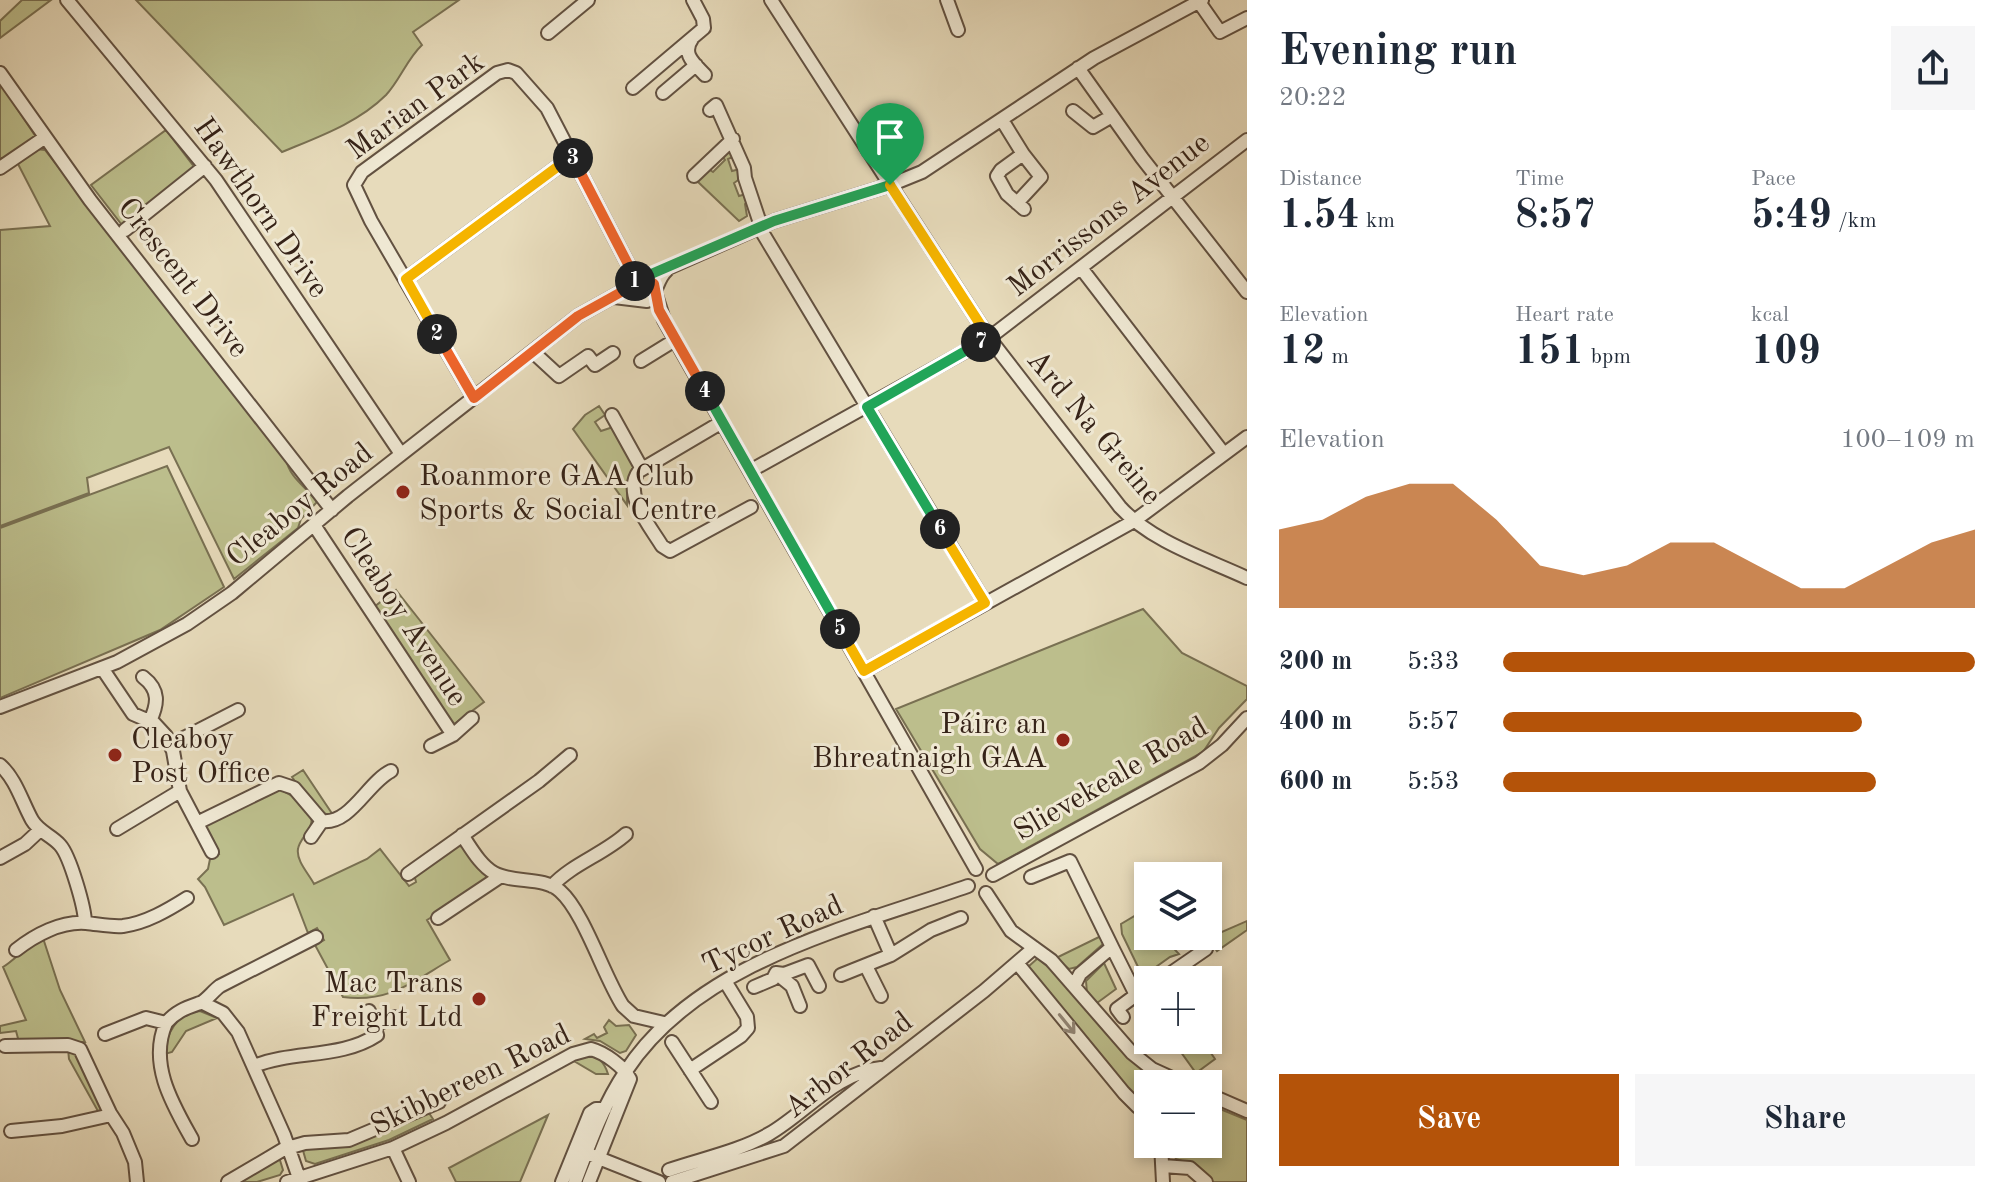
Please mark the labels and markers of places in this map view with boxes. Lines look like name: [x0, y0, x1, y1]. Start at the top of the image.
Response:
pin: [856, 103, 924, 185]
pin: 3: [553, 138, 593, 178]
pin: 1: [615, 261, 655, 301]
pin: 2: [417, 314, 457, 354]
pin: 7: [961, 322, 1001, 362]
pin: 4: [685, 371, 725, 411]
place label: Roanmore GAA Club Sports & Social Centre: [419, 462, 717, 526]
marker: Roanmore GAA Club Sports & Social Centre: [394, 483, 412, 501]
pin: 6: [920, 509, 960, 549]
pin: 5: [820, 609, 860, 649]
place label: Páirc an Bhreatnaigh GAA: [812, 710, 1047, 774]
place label: Cleaboy Post Office: [131, 725, 270, 789]
marker: Páirc an Bhreatnaigh GAA: [1054, 731, 1072, 749]
marker: Cleaboy Post Office: [106, 746, 124, 764]
place label: Mac Trans Freight Ltd: [311, 969, 463, 1033]
marker: Mac Trans Freight Ltd: [470, 990, 488, 1008]

